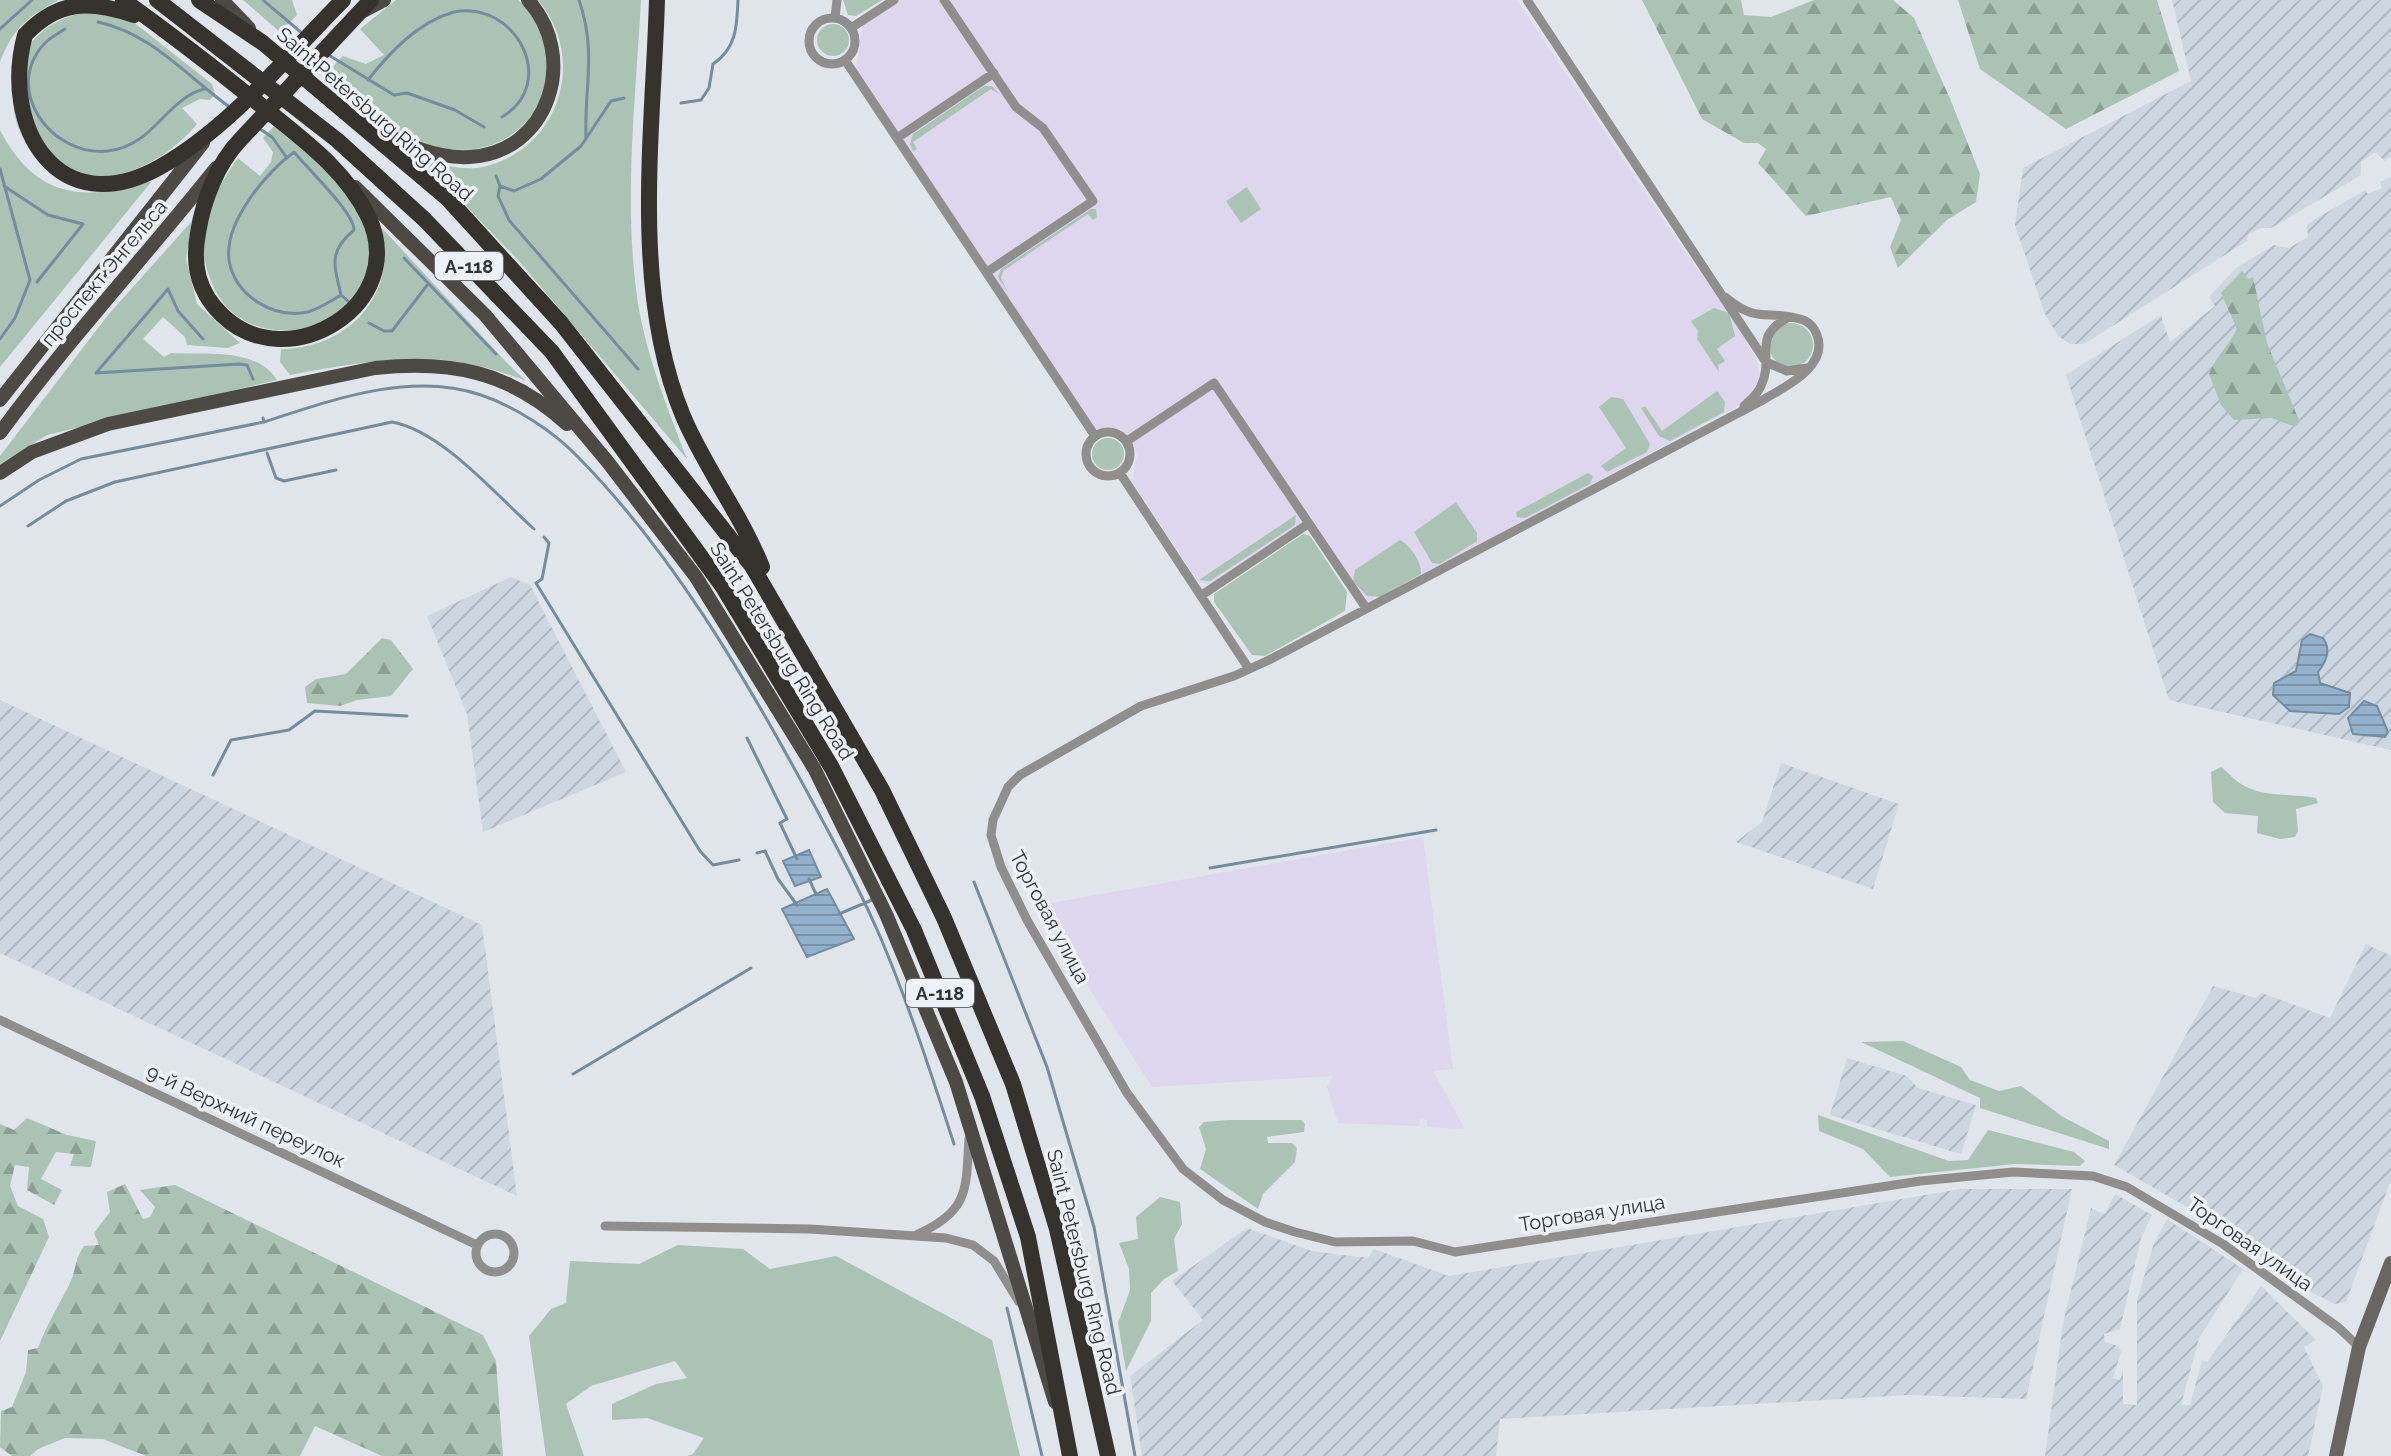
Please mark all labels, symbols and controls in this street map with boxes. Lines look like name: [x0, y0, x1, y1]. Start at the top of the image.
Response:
street label: Saint Petersburg Ring Road: [272, 22, 478, 206]
street label: проспект Энгельса: [36, 195, 172, 351]
road number: А-118: [435, 252, 503, 280]
street label: Saint Petersburg Ring Road: [705, 538, 859, 764]
street label: Торговая улица: [1005, 846, 1095, 988]
road number: А-118: [906, 979, 974, 1007]
street label: 9-й Верхний переулок: [143, 1059, 349, 1173]
street label: Saint Petersburg Ring Road: [1042, 1147, 1126, 1397]
street label: Торговая улица: [1517, 1190, 1667, 1236]
street label: Торговая улица: [2183, 1192, 2317, 1296]

